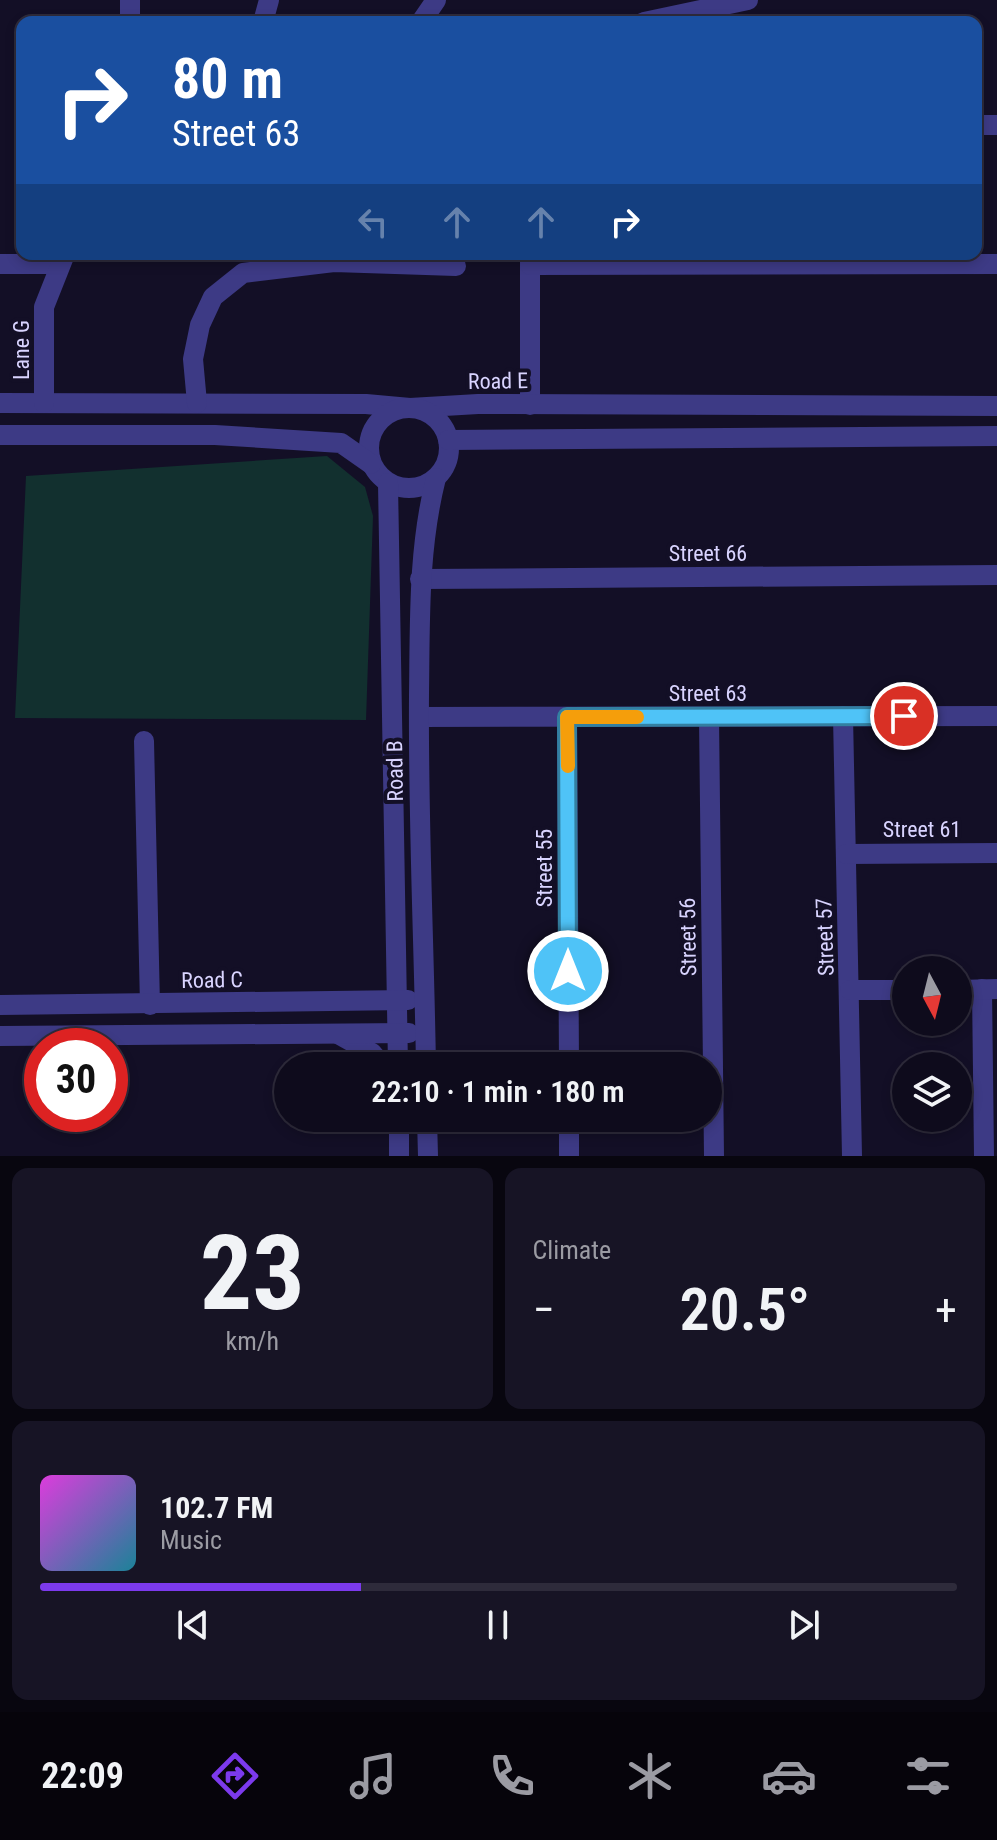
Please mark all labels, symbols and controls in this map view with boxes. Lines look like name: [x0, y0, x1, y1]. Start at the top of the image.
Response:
text: 80 m: [172, 46, 283, 112]
icon: right: [40, 48, 144, 152]
text: Street 63: [172, 113, 300, 155]
icon: left: [351, 200, 395, 244]
icon: ahead: [435, 200, 479, 244]
icon: ahead: [519, 200, 563, 244]
icon: right: [603, 200, 647, 244]
street label: Lane G: [9, 320, 34, 380]
street label: Road E: [468, 368, 528, 394]
street label: Street 66: [669, 541, 747, 566]
street label: Street 63: [669, 681, 747, 706]
pin: [870, 682, 938, 750]
icon: arrive: [882, 694, 926, 738]
street label: Road B: [382, 740, 408, 802]
street label: Street 61: [883, 817, 961, 842]
street label: Street 55: [532, 829, 557, 907]
street label: Street 57: [811, 897, 839, 977]
street label: Street 56: [675, 898, 701, 976]
position arrow: [526, 929, 610, 1013]
north arrow: [892, 956, 972, 1036]
map controls: [892, 956, 972, 1132]
street label: Road C: [181, 967, 243, 993]
speed limit sign: 30: [24, 1028, 128, 1132]
button: layers: [892, 1052, 972, 1132]
text: 22:10 · 1 min · 180 m: [371, 1074, 625, 1109]
text: 23: [200, 1213, 305, 1334]
text: Climate: [533, 1235, 611, 1265]
text: 20.5°: [679, 1274, 810, 1345]
text: −: [533, 1284, 555, 1336]
text: +: [935, 1284, 957, 1336]
text: km/h: [226, 1326, 279, 1356]
text: 102.7 FM: [160, 1490, 273, 1525]
text: Music: [160, 1525, 222, 1555]
icon: previous: [171, 1603, 215, 1647]
icon: pause: [476, 1603, 520, 1647]
icon: next: [782, 1603, 826, 1647]
icon: directions: [207, 1748, 263, 1804]
icon: music: [345, 1748, 401, 1804]
icon: phone: [484, 1748, 540, 1804]
icon: climate: [622, 1748, 678, 1804]
icon: car: [761, 1748, 817, 1804]
icon: filters: [900, 1748, 956, 1804]
text: 22:09: [41, 1755, 124, 1797]

